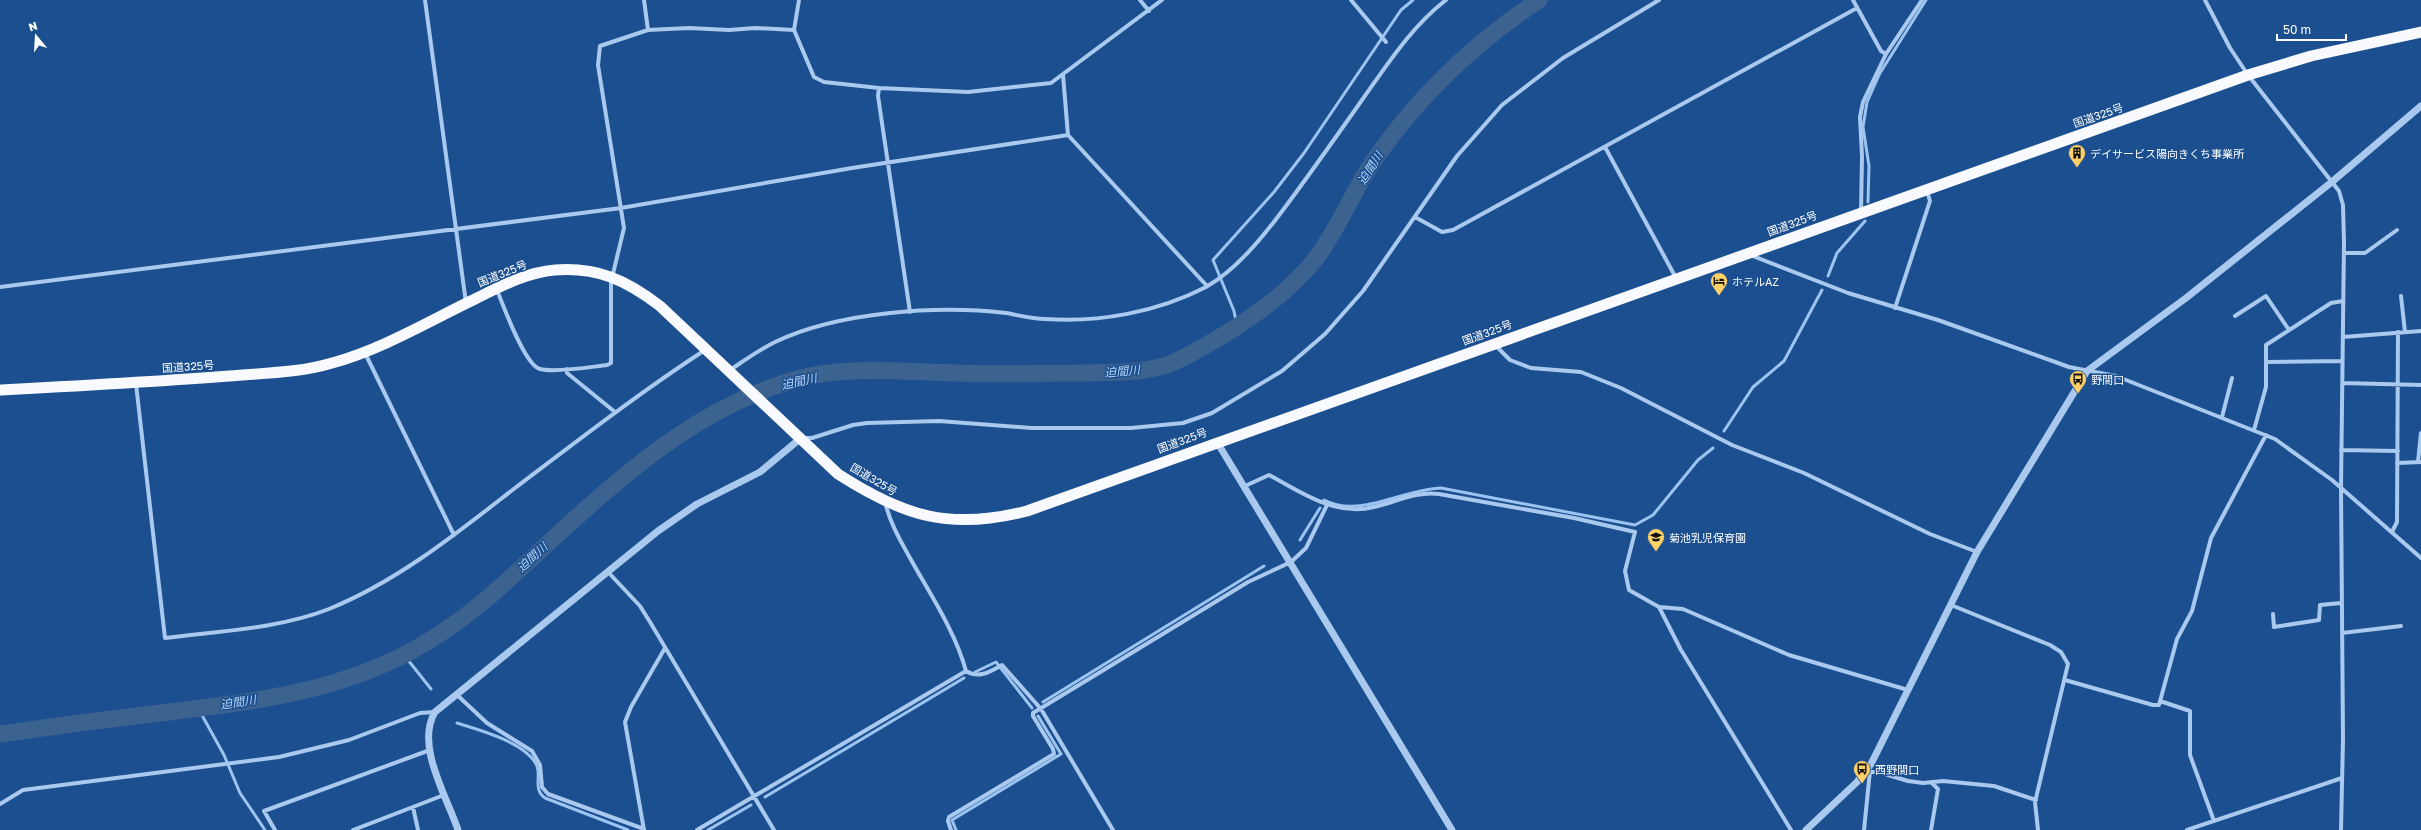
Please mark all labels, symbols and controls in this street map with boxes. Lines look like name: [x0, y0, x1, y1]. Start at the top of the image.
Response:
north arrow: [16, 16, 56, 56]
scale bar: [2277, 16, 2346, 42]
text: N: [27, 19, 39, 33]
text: 50 m: [2283, 22, 2311, 37]
street label: 国道325号: [2071, 100, 2125, 130]
building icon: デイサービス陽向きくち事業所: [2067, 143, 2087, 168]
water label: 迫間川: [1354, 147, 1387, 187]
place label: デイサービス陽向きくち事業所: [2090, 147, 2245, 160]
street label: 国道325号: [1765, 208, 1819, 238]
street label: 国道325号: [475, 257, 529, 289]
hotel icon: ホテルAZ: [1709, 271, 1729, 296]
place label: ホテルAZ: [1732, 275, 1779, 288]
street label: 国道325号: [1460, 317, 1514, 347]
street label: 国道325号: [162, 358, 214, 374]
water label: 迫間川: [1103, 362, 1143, 380]
bus stop icon: 野間口: [2068, 369, 2088, 394]
water label: 迫間川: [780, 370, 820, 392]
place label: 野間口: [2091, 373, 2124, 386]
street label: 国道325号: [1155, 425, 1209, 455]
street label: 国道325号: [848, 460, 900, 498]
school or university icon: 菊池乳児保育園: [1646, 527, 1666, 552]
place label: 菊池乳児保育園: [1669, 531, 1746, 544]
water label: 迫間川: [514, 538, 552, 575]
water label: 迫間川: [219, 692, 259, 712]
bus stop icon: 西野間口: [1852, 759, 1872, 784]
place label: 西野間口: [1875, 763, 1919, 776]

